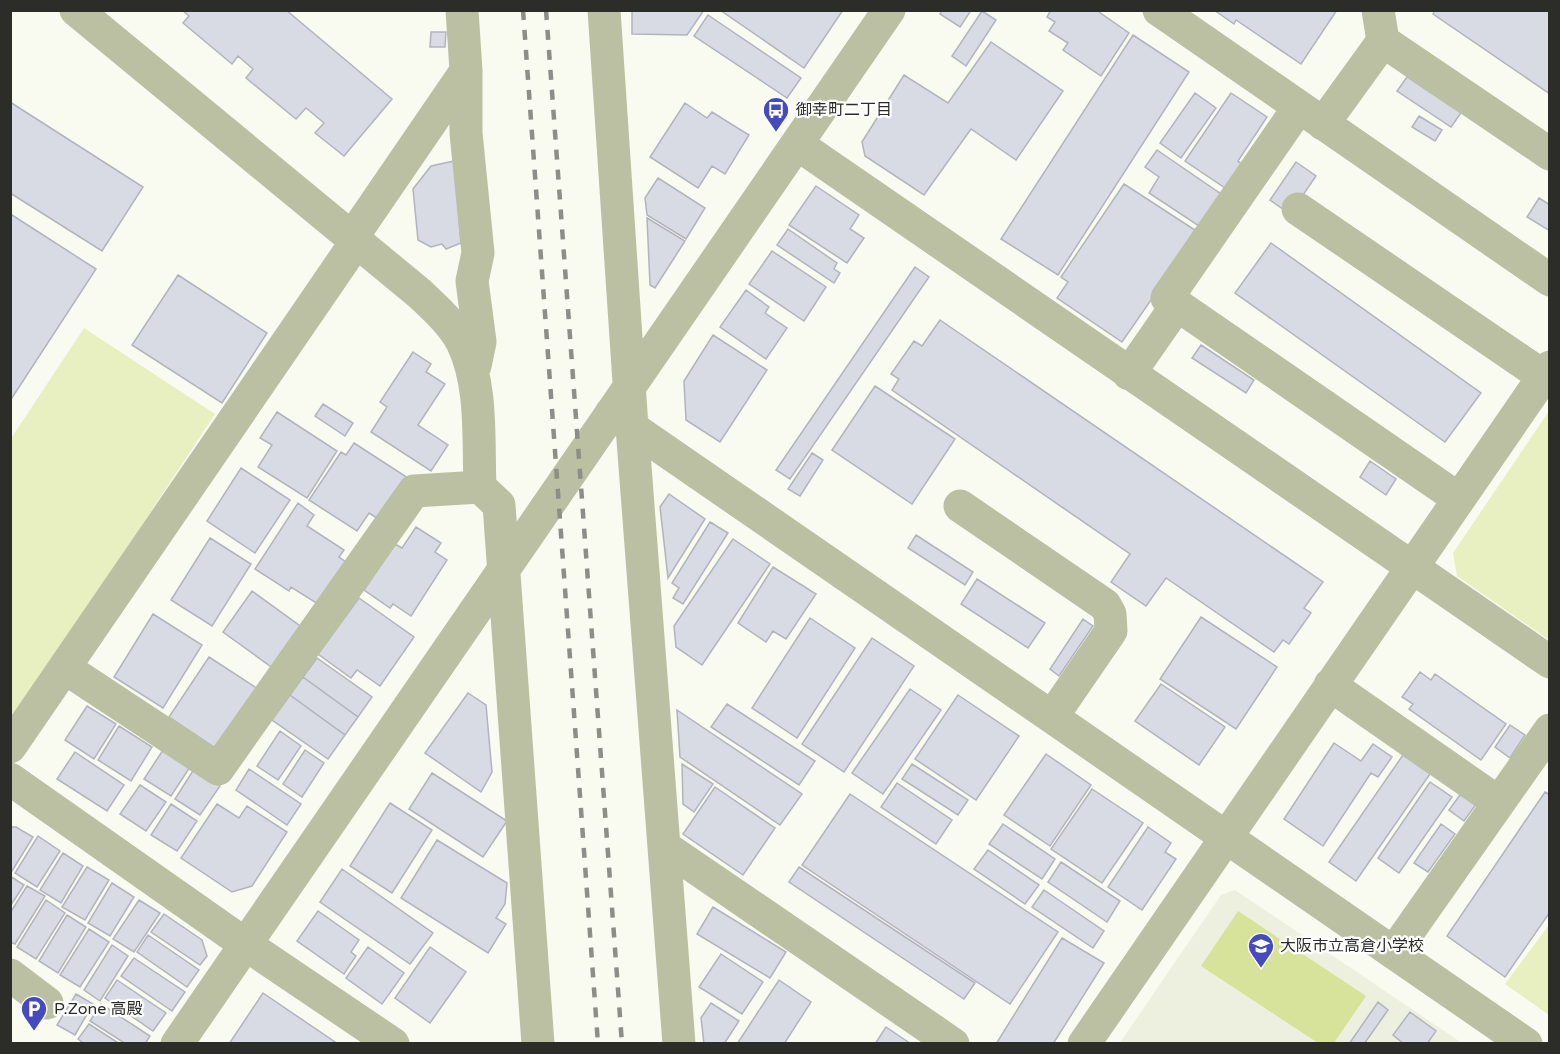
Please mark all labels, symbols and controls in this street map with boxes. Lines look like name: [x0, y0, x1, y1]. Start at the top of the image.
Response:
bus stop icon: 御幸町二丁目: [761, 95, 791, 133]
place label: 御幸町二丁目: [796, 100, 892, 120]
school or university icon: 大阪市立高倉小学校: [1246, 931, 1276, 969]
place label: 大阪市立高倉小学校: [1280, 936, 1424, 956]
parking icon: P.Zone 高殿: [19, 994, 49, 1032]
place label: P.Zone 高殿: [54, 999, 143, 1019]

